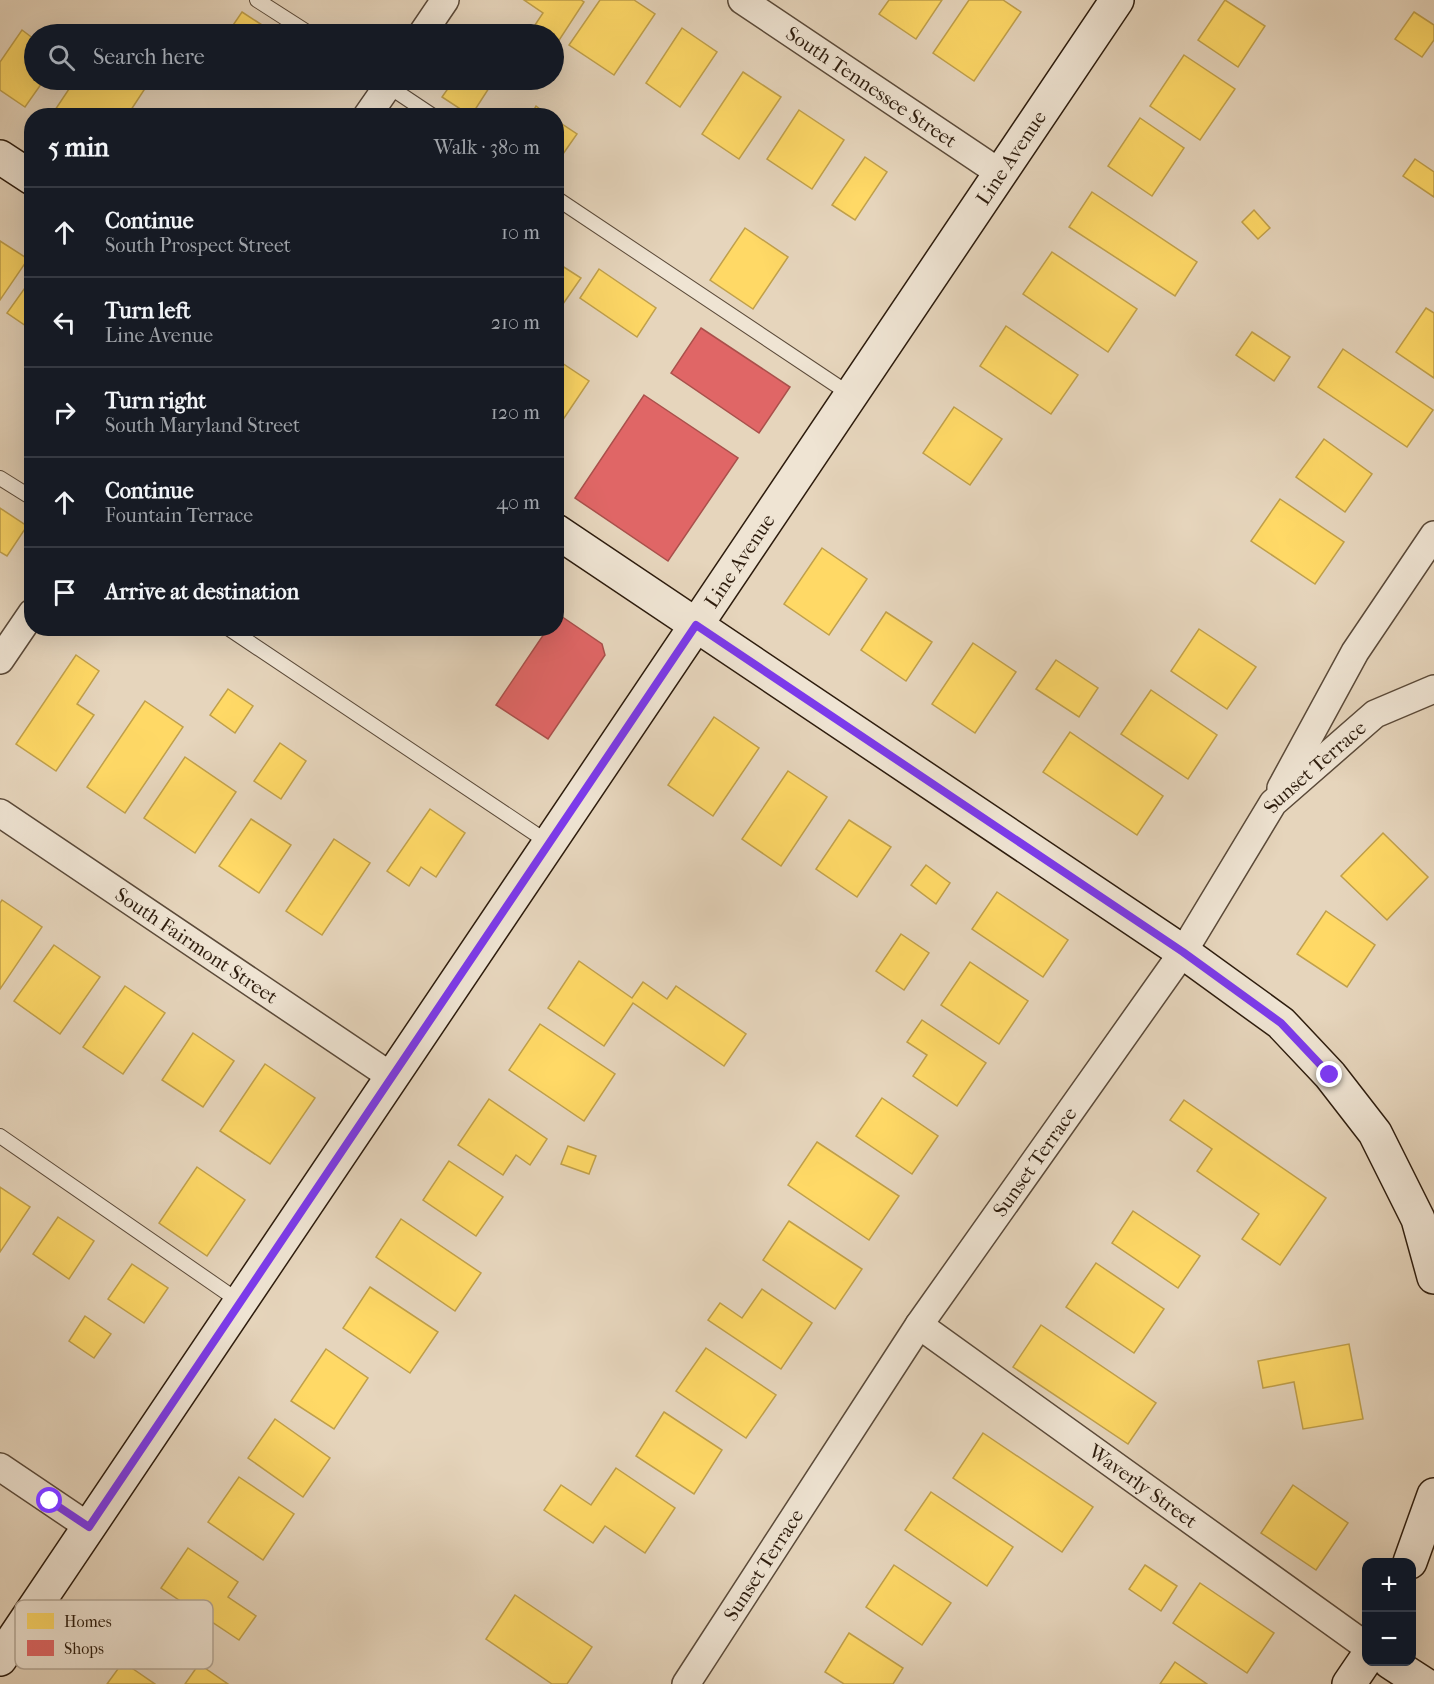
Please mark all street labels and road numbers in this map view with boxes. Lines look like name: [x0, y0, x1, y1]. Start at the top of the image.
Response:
street label: South Tennessee Street: [782, 22, 961, 153]
street label: Line Avenue: [972, 106, 1051, 209]
street label: Line Avenue: [700, 510, 780, 612]
street label: Sunset Terrace: [1259, 716, 1371, 817]
street label: South Fairmont Street: [111, 883, 282, 1009]
street label: Sunset Terrace: [988, 1103, 1082, 1221]
street label: Waverly Street: [1083, 1439, 1202, 1533]
street label: Sunset Terrace: [719, 1505, 808, 1625]

